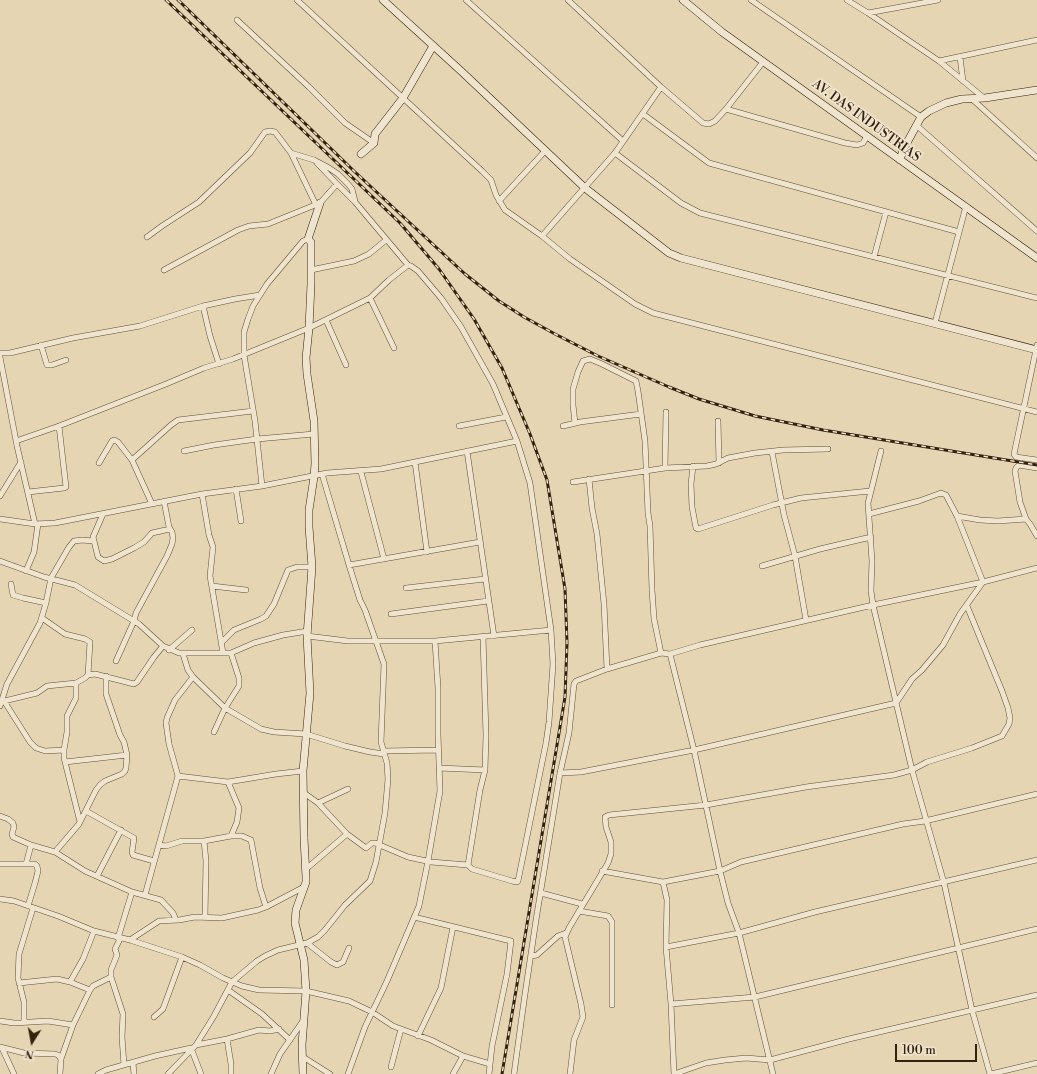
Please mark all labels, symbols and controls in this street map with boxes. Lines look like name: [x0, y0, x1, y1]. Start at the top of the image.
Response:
street label: AV. DAS INDUSTRIAS: [809, 76, 923, 166]
north arrow: [12, 1022, 52, 1062]
scale bar: [897, 1036, 979, 1062]
text: 100 m: [902, 1043, 936, 1058]
text: N: [24, 1046, 35, 1061]

